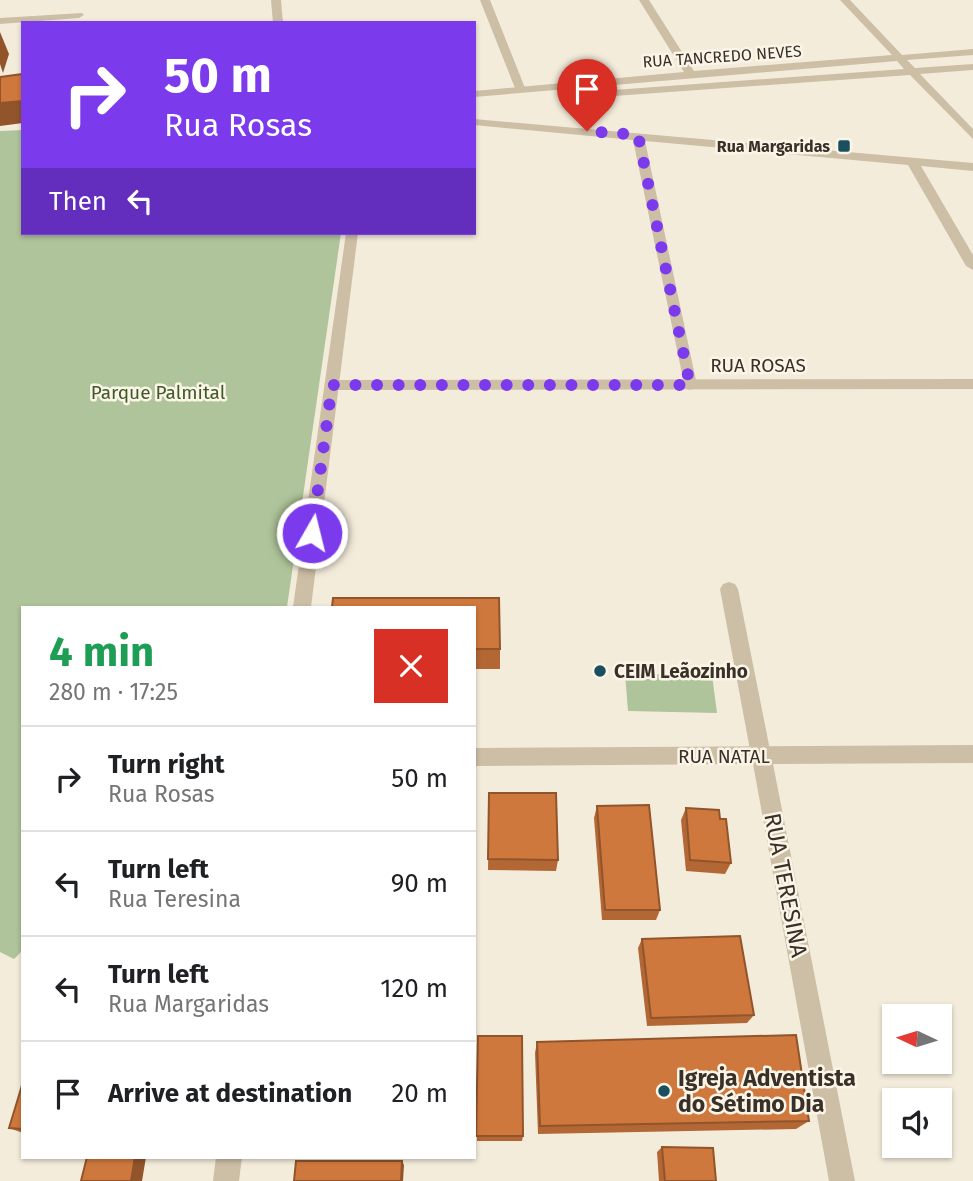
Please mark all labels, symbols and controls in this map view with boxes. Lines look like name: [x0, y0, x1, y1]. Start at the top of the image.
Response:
street label: RUA TANCREDO NEVES: [642, 41, 802, 72]
text: 50 m: [164, 46, 272, 105]
icon: right: [49, 49, 140, 140]
pin: [557, 59, 617, 131]
icon: arrive: [568, 70, 606, 108]
text: Rua Rosas: [164, 106, 312, 144]
place label: Rua Margaridas: [717, 137, 830, 156]
marker: Rua Margaridas: [836, 138, 852, 154]
icon: left: [121, 182, 159, 220]
text: Then: [49, 186, 107, 217]
street label: RUA ROSAS: [710, 354, 806, 377]
park label: Parque Palmital: [91, 381, 226, 404]
position arrow: [275, 496, 349, 570]
text: 4 min: [49, 627, 154, 677]
button: close: [374, 629, 448, 703]
place label: CEIM Leãozinho: [614, 660, 748, 683]
marker: CEIM Leãozinho: [592, 663, 608, 679]
text: 280 m · 17:25: [49, 678, 178, 706]
street label: RUA NATAL: [678, 745, 770, 768]
text: Turn right: [108, 749, 225, 780]
icon: right: [49, 760, 87, 798]
text: 50 m: [391, 763, 448, 794]
text: Rua Rosas: [108, 780, 214, 808]
street label: RUA TERESINA: [758, 810, 814, 960]
text: Turn left: [108, 854, 209, 885]
icon: left: [49, 865, 87, 903]
text: 90 m: [391, 868, 448, 899]
text: Rua Teresina: [108, 885, 241, 913]
text: Turn left: [108, 959, 209, 990]
icon: left: [49, 970, 87, 1008]
text: 120 m: [380, 973, 448, 1004]
text: Rua Margaridas: [108, 990, 269, 1018]
north arrow: [882, 1004, 952, 1074]
map controls: [882, 1004, 952, 1158]
place label: Igreja Adventista do Sétimo Dia: [678, 1064, 856, 1118]
icon: arrive: [49, 1075, 87, 1113]
text: Arrive at destination: [108, 1078, 352, 1109]
text: 20 m: [391, 1078, 448, 1109]
marker: Igreja Adventista do Sétimo Dia: [656, 1083, 672, 1099]
button: sound: [882, 1088, 952, 1158]

